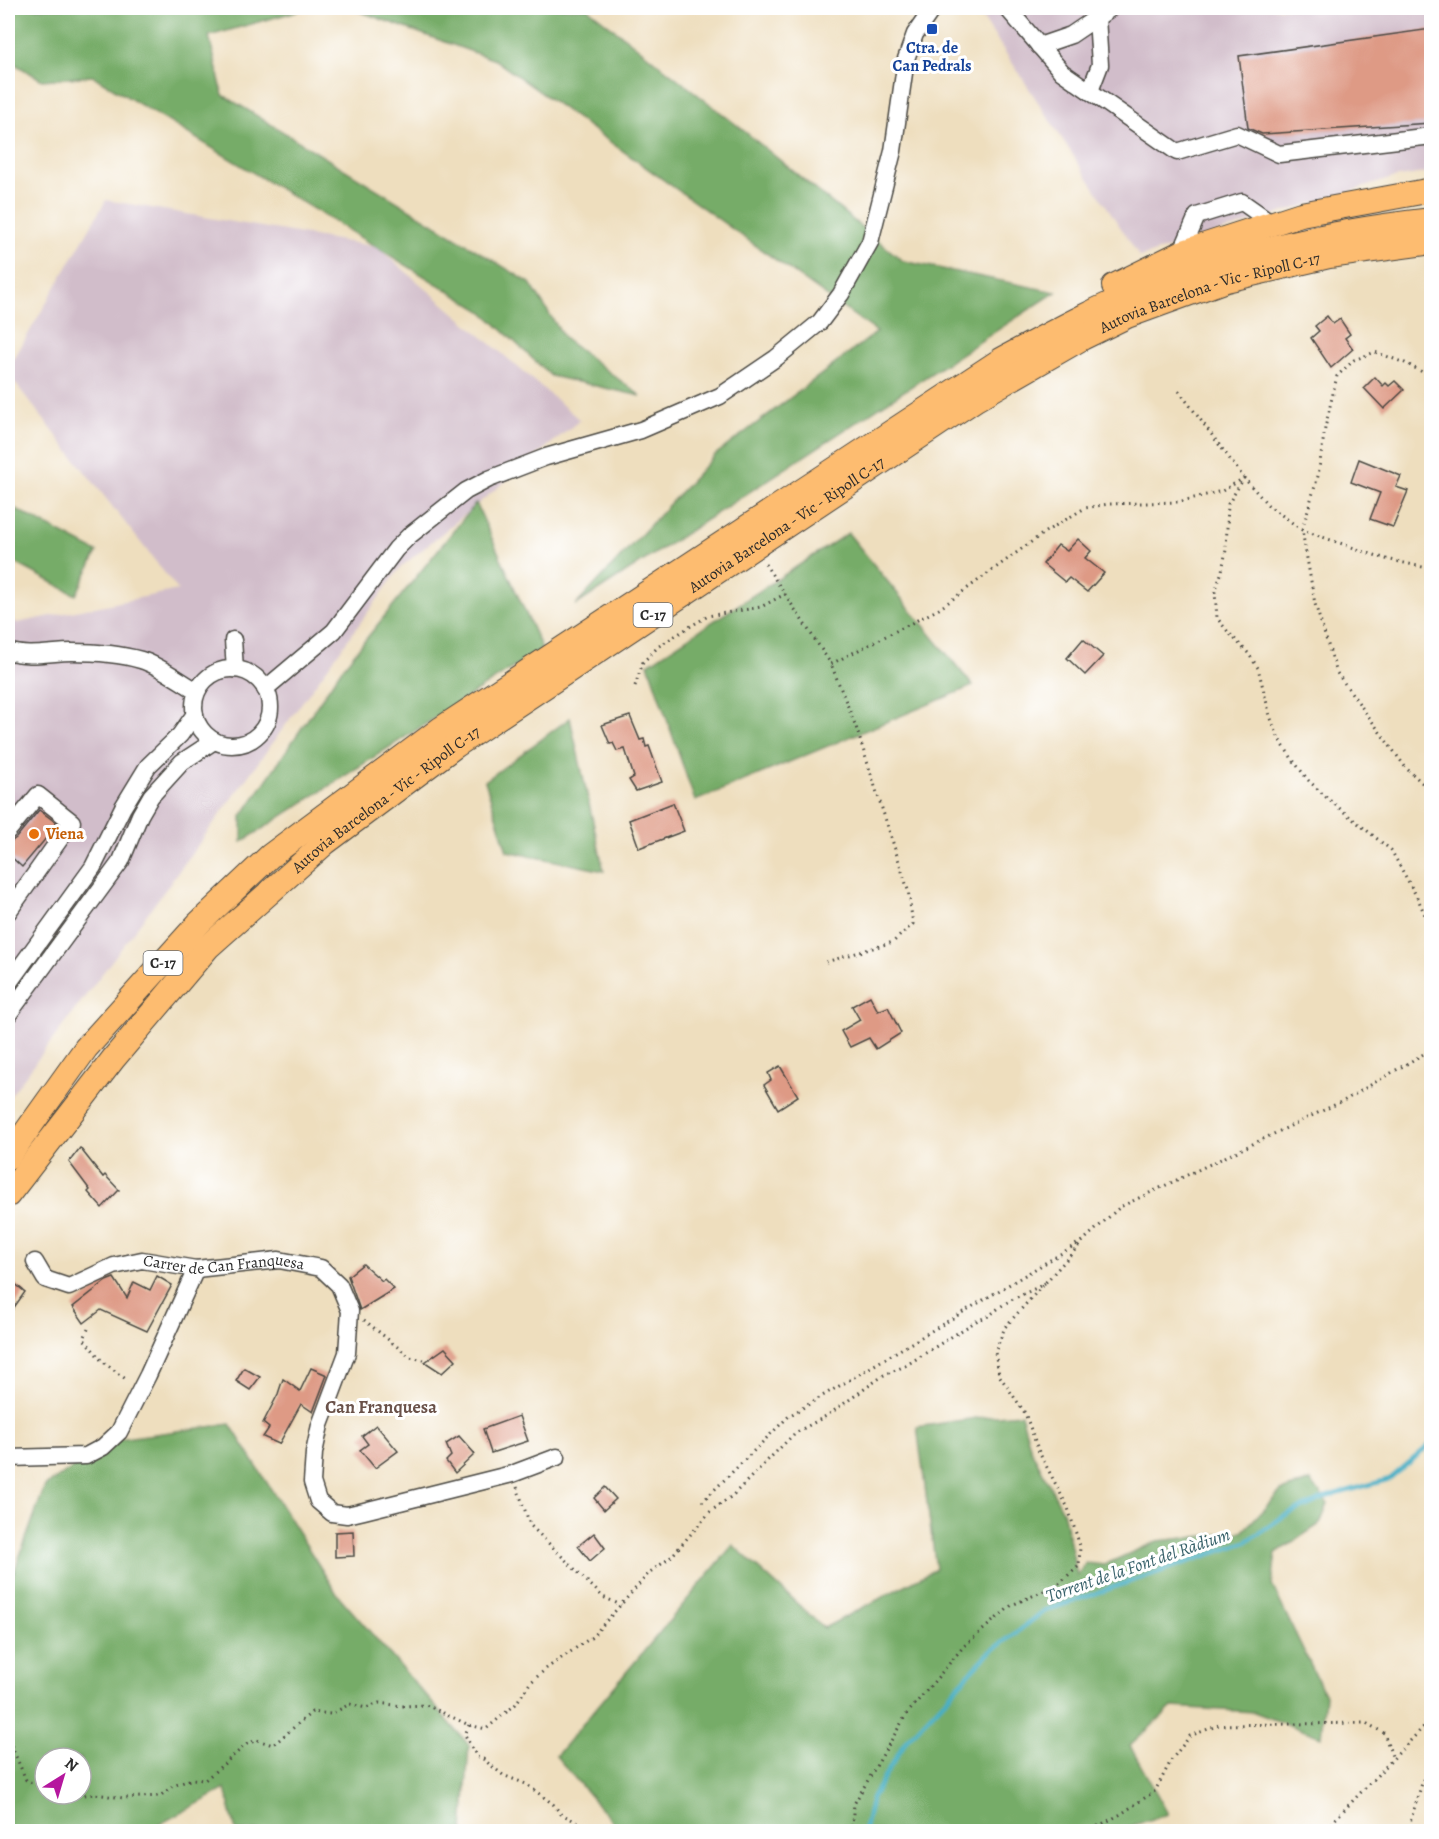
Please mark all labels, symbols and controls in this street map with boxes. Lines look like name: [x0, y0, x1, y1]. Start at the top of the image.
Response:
marker: Ctra. de Can Pedrals: [925, 22, 939, 36]
place label: Ctra. de Can Pedrals: [893, 37, 971, 77]
street label: Autovia Barcelona - Vic - Ripoll C-17: [1095, 247, 1323, 339]
street label: Autovia Barcelona - Vic - Ripoll C-17: [684, 452, 889, 599]
road number: C-17: [634, 603, 672, 627]
street label: Autovia Barcelona - Vic - Ripoll C-17: [286, 721, 485, 879]
place label: Viena: [45, 823, 84, 845]
marker: Viena: [27, 827, 41, 841]
road number: C-17: [144, 951, 182, 975]
street label: Carrer de Can Franquesa: [142, 1248, 307, 1280]
district label: Can Franquesa: [325, 1395, 437, 1419]
water label: Torrent de la Font del Ràdium: [1043, 1522, 1233, 1608]
north arrow: [33, 1746, 93, 1806]
text: N: [60, 1753, 83, 1777]

